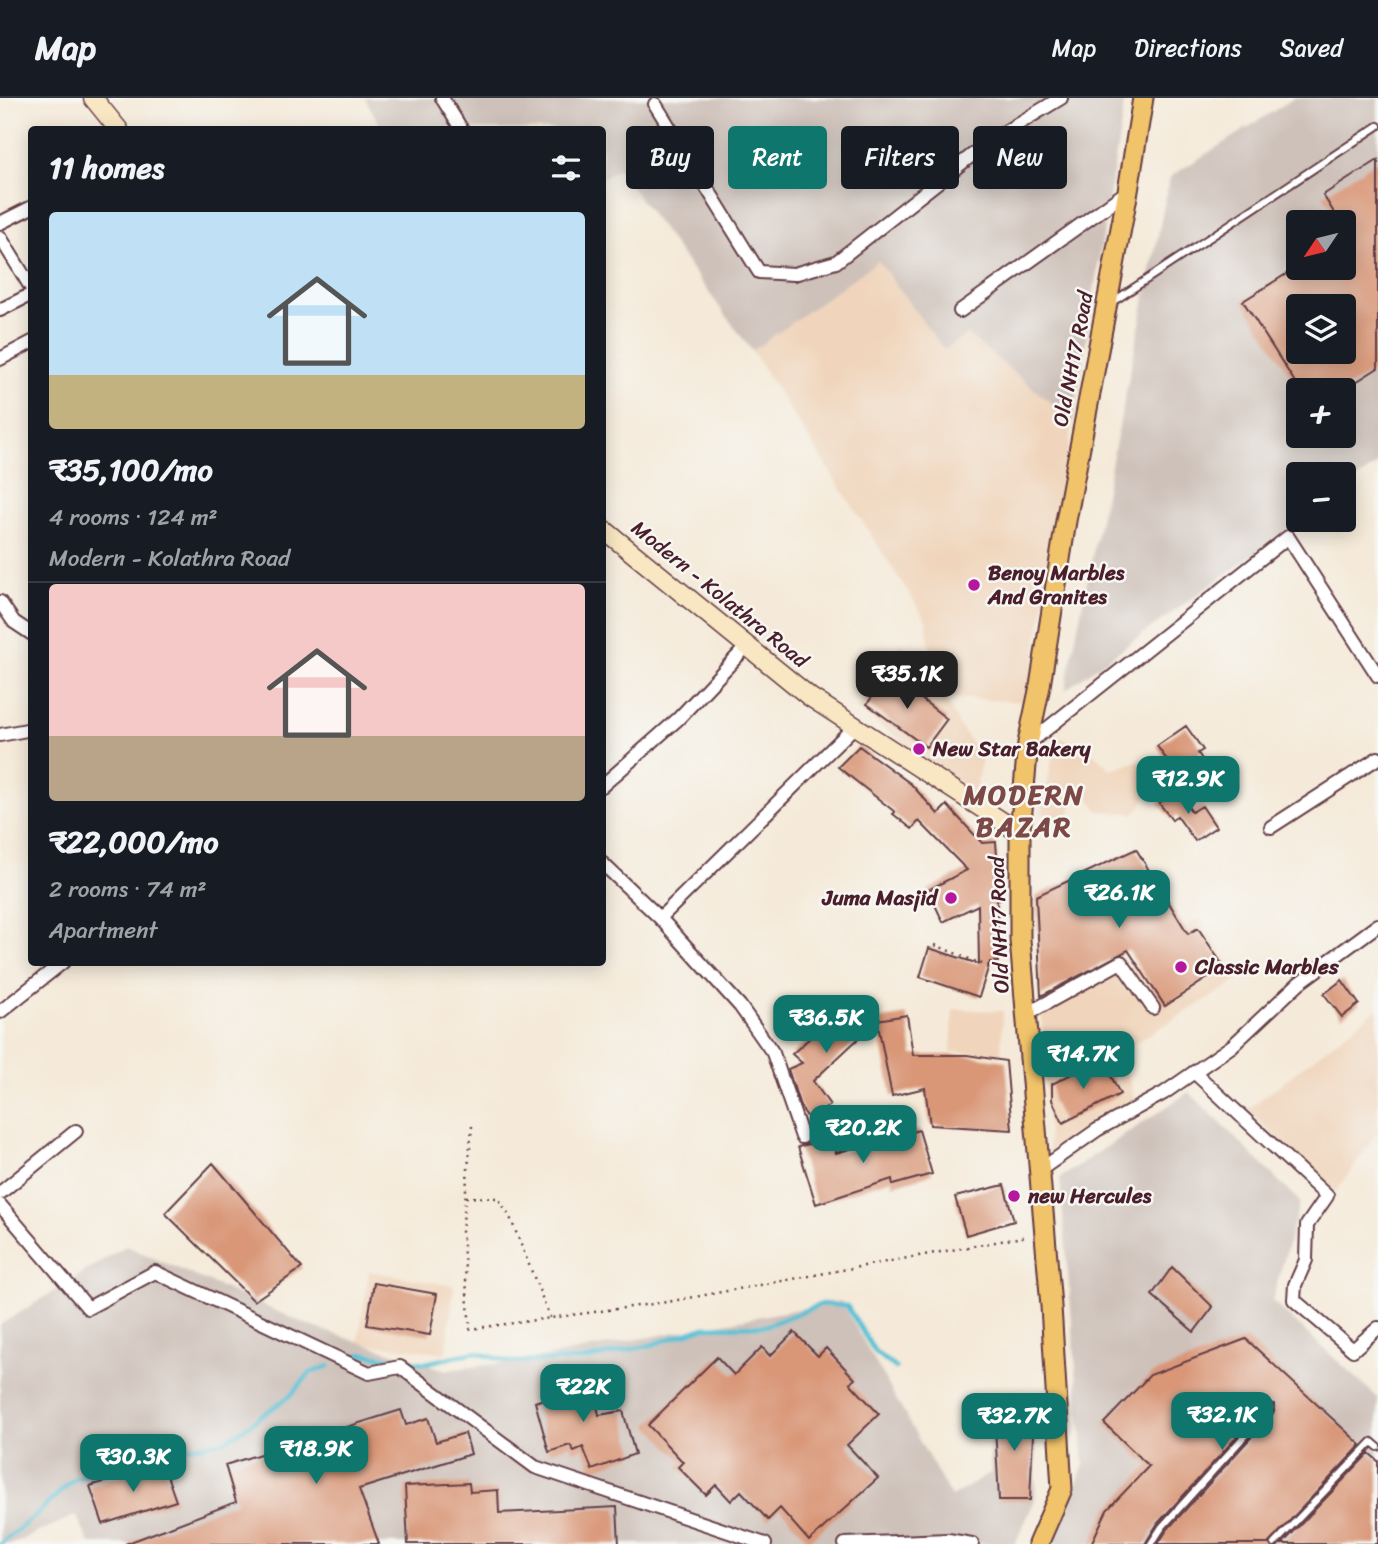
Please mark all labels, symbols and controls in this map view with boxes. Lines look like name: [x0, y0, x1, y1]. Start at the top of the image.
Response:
text: Map: [35, 19, 96, 77]
text: Map: [1052, 27, 1096, 69]
text: Directions: [1134, 27, 1242, 69]
text: Saved: [1280, 27, 1343, 69]
chip: Buy: [626, 126, 714, 189]
chip: Rent: [728, 126, 827, 189]
chip: Filters: [841, 126, 959, 189]
chip: New: [973, 126, 1067, 189]
text: 11 homes: [49, 141, 164, 195]
icon: filters: [547, 149, 585, 187]
north arrow: [1286, 210, 1356, 280]
map controls: [1286, 210, 1356, 532]
icon: home: [254, 258, 380, 384]
street label: Old NH17 Road: [1041, 286, 1105, 430]
button: layers: [1286, 294, 1356, 364]
button: +: [1286, 378, 1356, 448]
text: ₹35,100/mo: [49, 443, 213, 497]
button: −: [1286, 462, 1356, 532]
text: 4 rooms · 124 m²: [49, 497, 218, 538]
street label: Modern - Kolathra Road: [623, 510, 819, 679]
text: Modern - Kolathra Road: [49, 538, 290, 579]
place label: Benoy Marbles And Granites: [987, 554, 1125, 616]
marker: Benoy Marbles And Granites: [966, 577, 982, 593]
icon: home: [254, 630, 380, 756]
pin: ₹35.1K: [850, 652, 964, 711]
text: ₹35.1K: [872, 653, 942, 694]
place label: New Star Bakery: [932, 730, 1092, 768]
marker: New Star Bakery: [911, 741, 927, 757]
pin: ₹12.9K: [1131, 756, 1245, 816]
text: ₹12.9K: [1152, 758, 1224, 799]
district label: MODERN BAZAR: [962, 770, 1085, 851]
text: ₹22,000/mo: [49, 815, 219, 869]
street label: Old NH17 Road: [978, 854, 1020, 994]
text: 2 rooms · 74 m²: [49, 869, 206, 910]
pin: ₹26.1K: [1062, 870, 1176, 930]
text: ₹26.1K: [1084, 872, 1154, 913]
place label: Juma Masjid: [822, 879, 939, 917]
marker: Juma Masjid: [943, 890, 959, 906]
text: Apartment: [49, 910, 158, 951]
place label: Classic Marbles: [1194, 948, 1339, 986]
marker: Classic Marbles: [1173, 959, 1189, 975]
pin: ₹36.5K: [769, 996, 883, 1055]
text: ₹36.5K: [789, 997, 863, 1038]
pin: ₹14.7K: [1026, 1032, 1140, 1091]
text: ₹14.7K: [1047, 1033, 1119, 1074]
pin: ₹20.2K: [806, 1105, 920, 1165]
text: ₹20.2K: [826, 1107, 900, 1148]
place label: new Hercules: [1027, 1177, 1152, 1215]
marker: new Hercules: [1006, 1188, 1022, 1204]
pin: ₹22K: [542, 1364, 624, 1424]
text: ₹22K: [556, 1366, 610, 1407]
pin: ₹32.1K: [1165, 1392, 1279, 1452]
pin: ₹32.7K: [957, 1394, 1071, 1453]
text: ₹32.1K: [1187, 1394, 1257, 1435]
text: ₹32.7K: [978, 1395, 1050, 1436]
pin: ₹18.9K: [259, 1426, 373, 1486]
text: ₹18.9K: [280, 1428, 352, 1469]
pin: ₹30.3K: [76, 1434, 190, 1494]
text: ₹30.3K: [96, 1436, 170, 1477]

